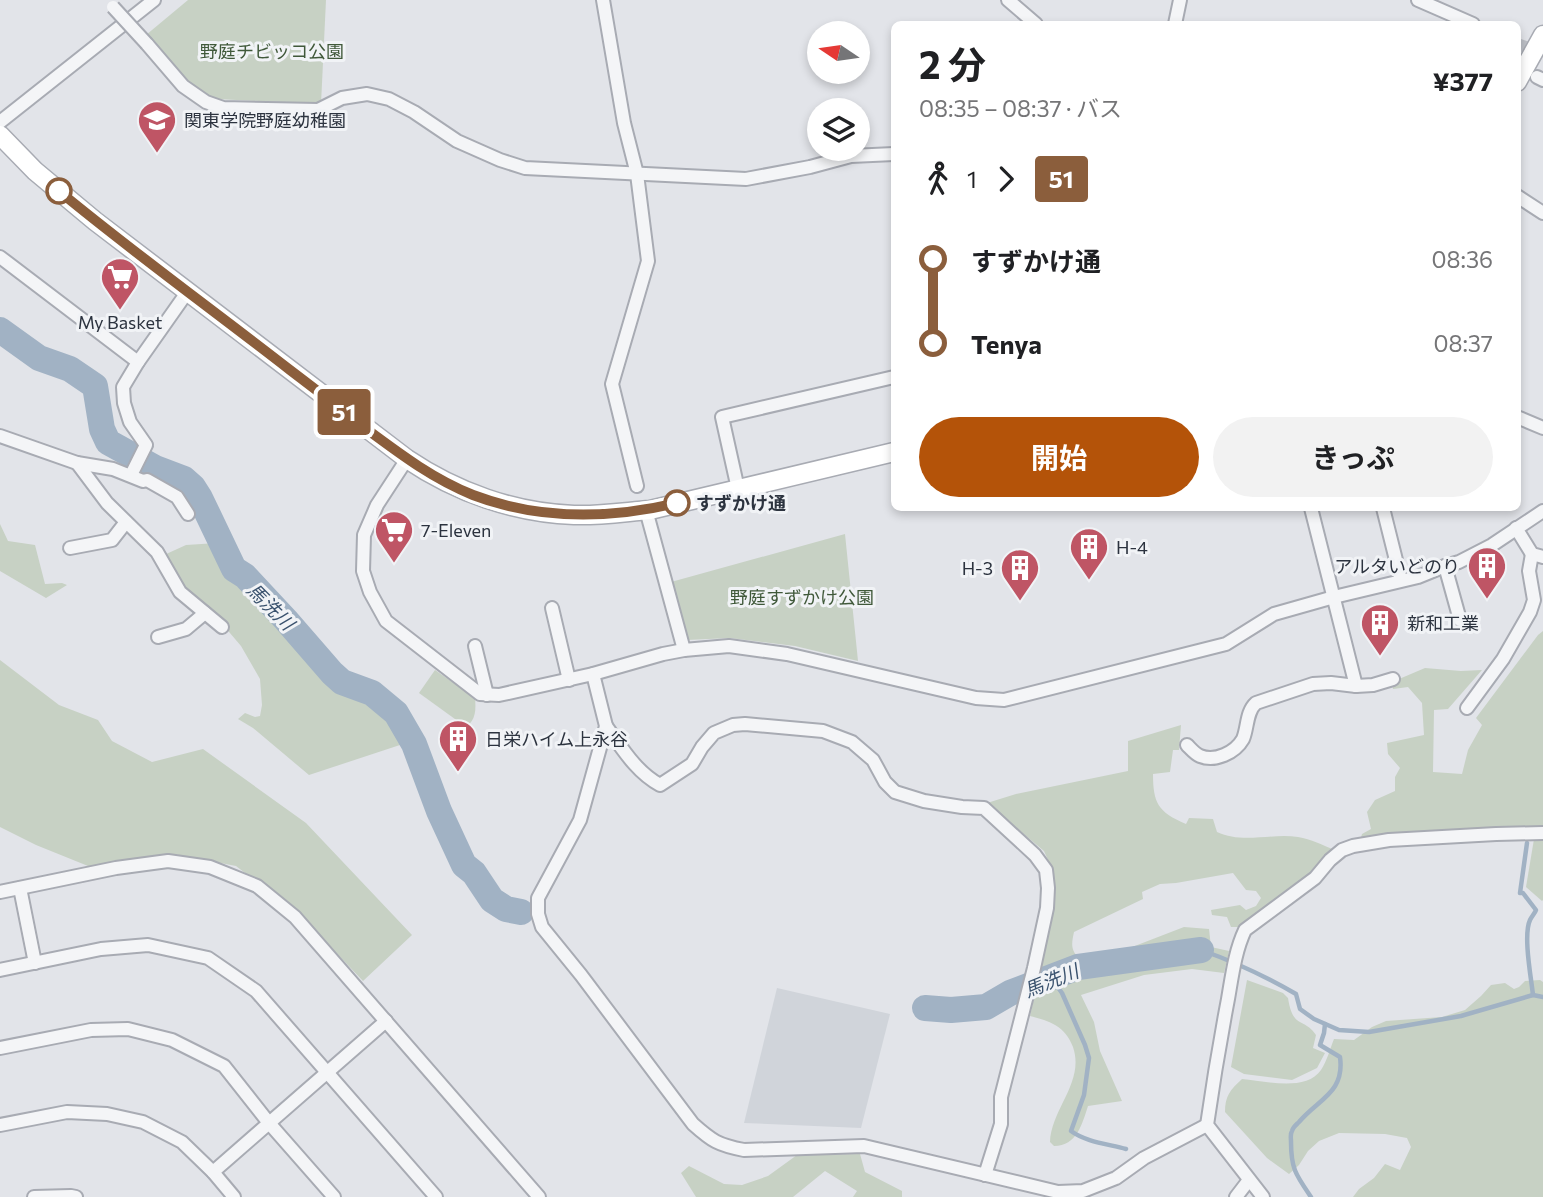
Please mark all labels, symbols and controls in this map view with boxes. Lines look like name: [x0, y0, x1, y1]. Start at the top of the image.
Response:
north arrow: [807, 21, 870, 84]
map controls: [807, 21, 870, 161]
park label: 野庭チビッコ公園: [200, 40, 344, 62]
text: 2 分: [919, 40, 986, 87]
text: ¥377: [1433, 65, 1493, 96]
text: 08:35 – 08:37 · バス: [919, 94, 1122, 122]
button: layers: [807, 98, 870, 161]
school or university icon: 関東学院野庭幼稚園: [136, 99, 178, 154]
place label: 関東学院野庭幼稚園: [184, 109, 346, 131]
icon: walk: [919, 160, 957, 198]
icon: forward: [987, 160, 1025, 198]
text: 51: [1049, 164, 1074, 193]
text: 1: [967, 165, 977, 193]
unlabelled marker: [46, 178, 72, 204]
text: すずかけ通: [971, 245, 1101, 276]
text: 08:36: [1432, 245, 1493, 273]
supermarket icon: My Basket: [99, 256, 141, 311]
place label: My Basket: [78, 311, 162, 333]
text: Tenya: [971, 328, 1042, 359]
text: 08:37: [1433, 329, 1493, 357]
line badge: 51: [312, 389, 376, 435]
text: 51: [332, 397, 356, 426]
button: 開始: [919, 417, 1199, 497]
button: きっぷ: [1213, 417, 1493, 497]
marker: すずかけ通: [664, 490, 690, 516]
place label: すずかけ通: [696, 492, 786, 514]
supermarket icon: 7-Eleven: [373, 509, 415, 564]
place label: 7-Eleven: [421, 519, 491, 541]
building icon: H-4: [1068, 526, 1110, 581]
place label: H-4: [1116, 536, 1148, 558]
building icon: アルタいどのり: [1466, 545, 1508, 600]
building icon: H-3: [999, 547, 1041, 602]
place label: アルタいどのり: [1334, 555, 1460, 577]
place label: H-3: [962, 557, 993, 579]
water label: 馬洗川: [243, 578, 301, 636]
park label: 野庭すずかけ公園: [730, 586, 874, 608]
building icon: 新和工業: [1359, 602, 1401, 657]
place label: 新和工業: [1407, 612, 1479, 634]
building icon: 日栄ハイム上永谷: [437, 718, 479, 773]
place label: 日栄ハイム上永谷: [485, 728, 628, 750]
water label: 馬洗川: [1020, 958, 1084, 1001]

